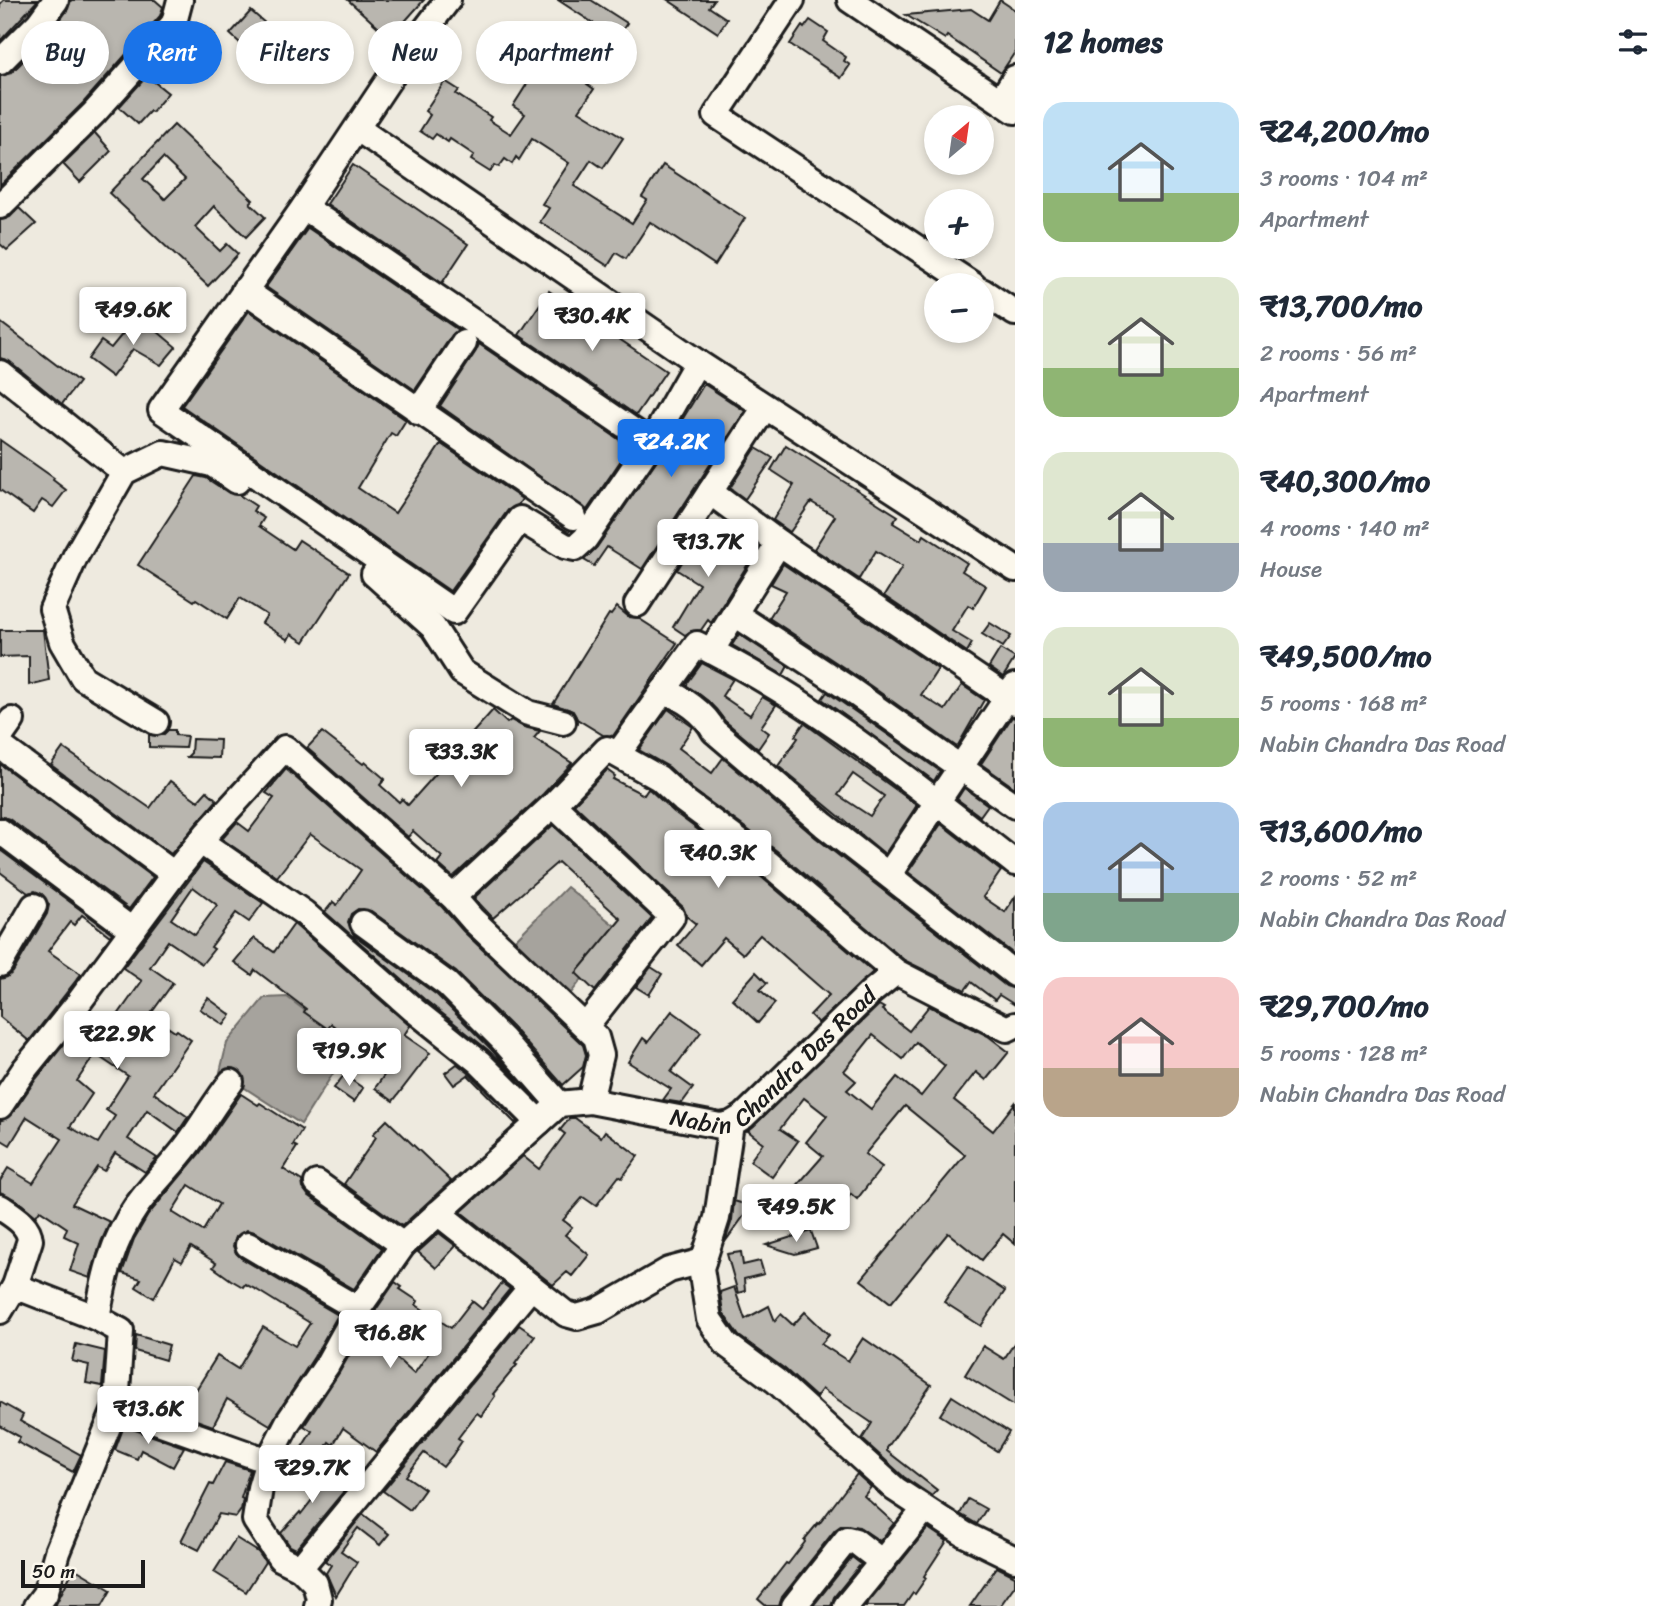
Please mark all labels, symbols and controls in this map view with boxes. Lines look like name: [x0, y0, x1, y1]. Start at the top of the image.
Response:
text: 12 homes: [1043, 15, 1163, 69]
chip: Buy: [21, 21, 109, 84]
chip: Rent: [123, 21, 222, 84]
chip: Filters: [236, 21, 354, 84]
chip: New: [368, 21, 462, 84]
chip: Apartment: [476, 21, 637, 84]
icon: filters: [1614, 23, 1652, 61]
text: ₹24,200/mo: [1260, 104, 1429, 158]
north arrow: [924, 105, 994, 175]
map controls: [924, 105, 994, 343]
icon: home: [1099, 130, 1183, 214]
text: 3 rooms · 104 m²: [1260, 158, 1428, 199]
button: +: [924, 189, 994, 259]
text: Apartment: [1260, 199, 1369, 240]
button: −: [924, 273, 994, 343]
text: ₹13,700/mo: [1260, 279, 1422, 333]
pin: ₹49.6K: [76, 288, 190, 347]
text: ₹49.6K: [95, 289, 171, 330]
pin: ₹30.4K: [535, 294, 649, 353]
text: ₹30.4K: [554, 295, 630, 336]
icon: home: [1099, 305, 1183, 389]
text: 2 rooms · 56 m²: [1260, 333, 1417, 374]
text: Apartment: [1260, 374, 1369, 415]
pin: ₹24.2K: [614, 420, 728, 479]
text: ₹24.2K: [634, 421, 708, 462]
text: ₹40,300/mo: [1260, 454, 1430, 508]
icon: home: [1099, 480, 1183, 564]
text: 4 rooms · 140 m²: [1260, 508, 1430, 549]
pin: ₹13.7K: [651, 520, 765, 579]
text: ₹13.7K: [673, 521, 743, 562]
text: House: [1260, 549, 1322, 590]
text: ₹49,500/mo: [1260, 629, 1431, 683]
icon: home: [1099, 655, 1183, 739]
text: 5 rooms · 168 m²: [1260, 683, 1428, 724]
text: Nabin Chandra Das Road: [1260, 724, 1505, 765]
pin: ₹33.3K: [404, 730, 518, 789]
text: ₹33.3K: [425, 731, 497, 772]
text: ₹13,600/mo: [1260, 804, 1422, 858]
pin: ₹40.3K: [661, 830, 775, 890]
icon: home: [1099, 830, 1183, 914]
text: ₹40.3K: [680, 832, 756, 873]
text: 2 rooms · 52 m²: [1260, 858, 1417, 899]
text: Nabin Chandra Das Road: [1260, 899, 1505, 940]
street label: Nabin Chandra Das Road: [667, 975, 888, 1147]
text: ₹29,700/mo: [1260, 979, 1429, 1033]
icon: home: [1099, 1005, 1183, 1089]
pin: ₹22.9K: [60, 1012, 174, 1071]
text: ₹22.9K: [80, 1013, 154, 1054]
pin: ₹19.9K: [292, 1028, 406, 1088]
text: ₹19.9K: [313, 1030, 385, 1071]
text: 5 rooms · 128 m²: [1260, 1033, 1428, 1074]
text: Nabin Chandra Das Road: [1260, 1074, 1505, 1115]
pin: ₹49.5K: [739, 1184, 853, 1244]
text: ₹49.5K: [758, 1186, 834, 1227]
pin: ₹16.8K: [333, 1310, 447, 1370]
text: ₹16.8K: [355, 1312, 425, 1353]
pin: ₹13.6K: [91, 1386, 205, 1446]
text: ₹13.6K: [113, 1388, 183, 1429]
pin: ₹29.7K: [255, 1446, 369, 1505]
text: ₹29.7K: [275, 1447, 349, 1488]
text: 50 m: [32, 1555, 75, 1588]
scale bar: [21, 1557, 145, 1589]

